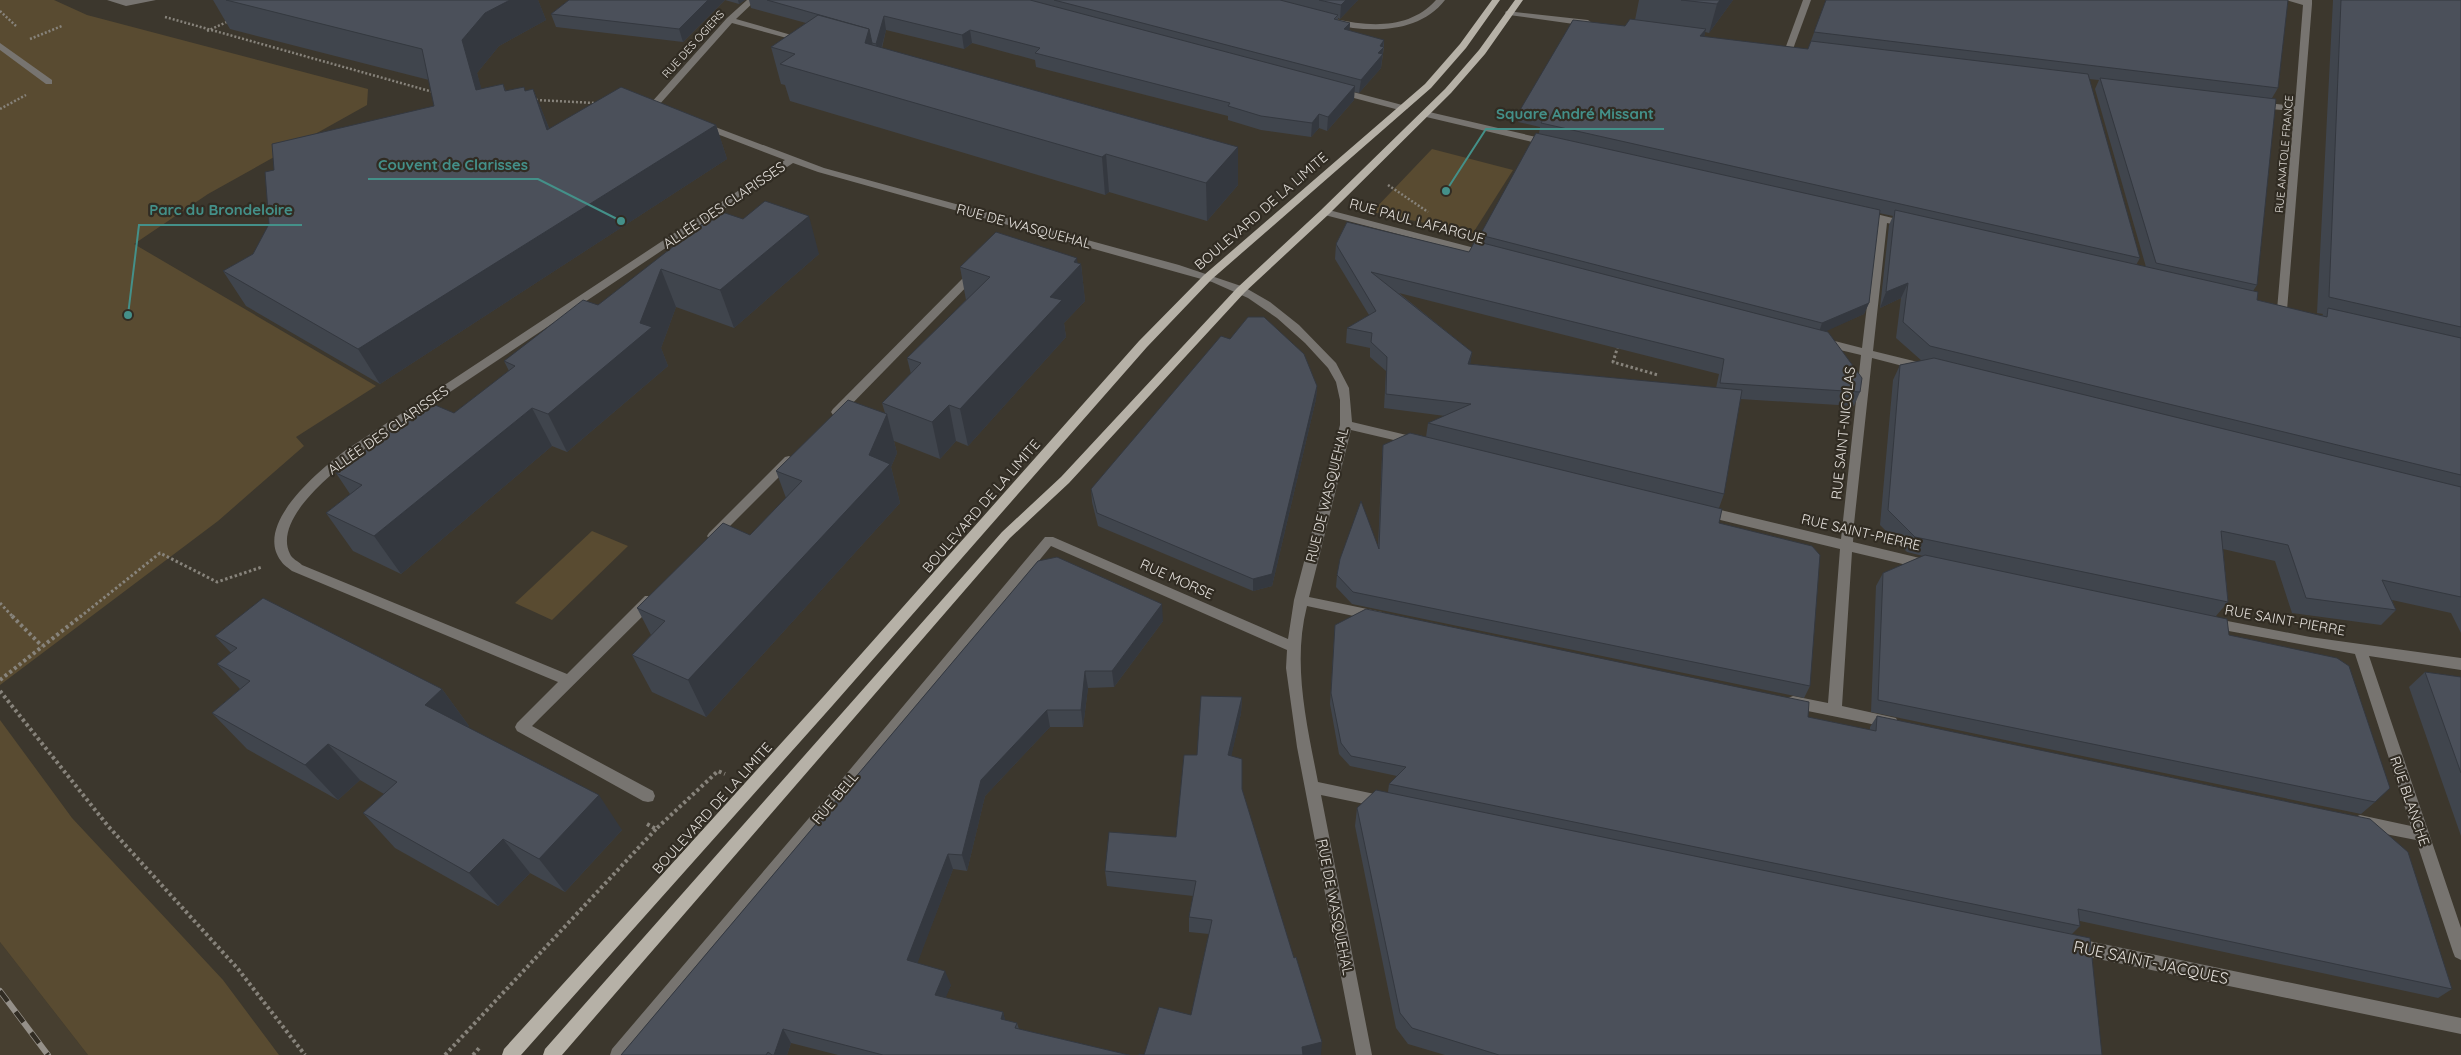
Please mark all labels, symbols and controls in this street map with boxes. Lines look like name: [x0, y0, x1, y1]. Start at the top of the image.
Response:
street label: RUE DES OGIERS: [659, 7, 727, 81]
street label: RUE ANATOLE FRANCE: [2272, 95, 2296, 213]
callout: Square André Missant: [1486, 99, 1664, 129]
text: Square André Missant: [1496, 104, 1654, 123]
street label: BOULEVARD DE LA LIMITE: [1191, 148, 1331, 274]
callout: Couvent de Clarisses: [368, 149, 538, 179]
text: Couvent de Clarisses: [378, 155, 528, 174]
street label: ALLÉE DES CLARISSES: [659, 157, 789, 253]
street label: RUE PAUL LAFARGUE: [1348, 194, 1486, 248]
callout: Parc du Brondeloire: [139, 195, 302, 225]
street label: RUE DE WASQUEHAL: [955, 199, 1094, 253]
text: Parc du Brondeloire: [149, 200, 293, 219]
street label: RUE SAINT-NICOLAS: [1827, 366, 1859, 500]
street label: ALLÉE DES CLARISSES: [324, 381, 452, 479]
street label: RUE DE WASQUEHAL: [1302, 425, 1353, 564]
street label: BOULEVARD DE LA LIMITE: [918, 436, 1044, 576]
street label: RUE SAINT-PIERRE: [1799, 509, 1923, 555]
street label: RUE MORSE: [1137, 555, 1217, 603]
street label: RUE SAINT-PIERRE: [2223, 601, 2347, 639]
street label: BOULEVARD DE LA LIMITE: [648, 738, 776, 878]
street label: RUE BLANCHE: [2386, 754, 2434, 848]
street label: RUE BELL: [808, 768, 863, 828]
street label: RUE DE WASQUEHAL: [1313, 837, 1357, 977]
street label: RUE SAINT-JACQUES: [2072, 936, 2230, 988]

